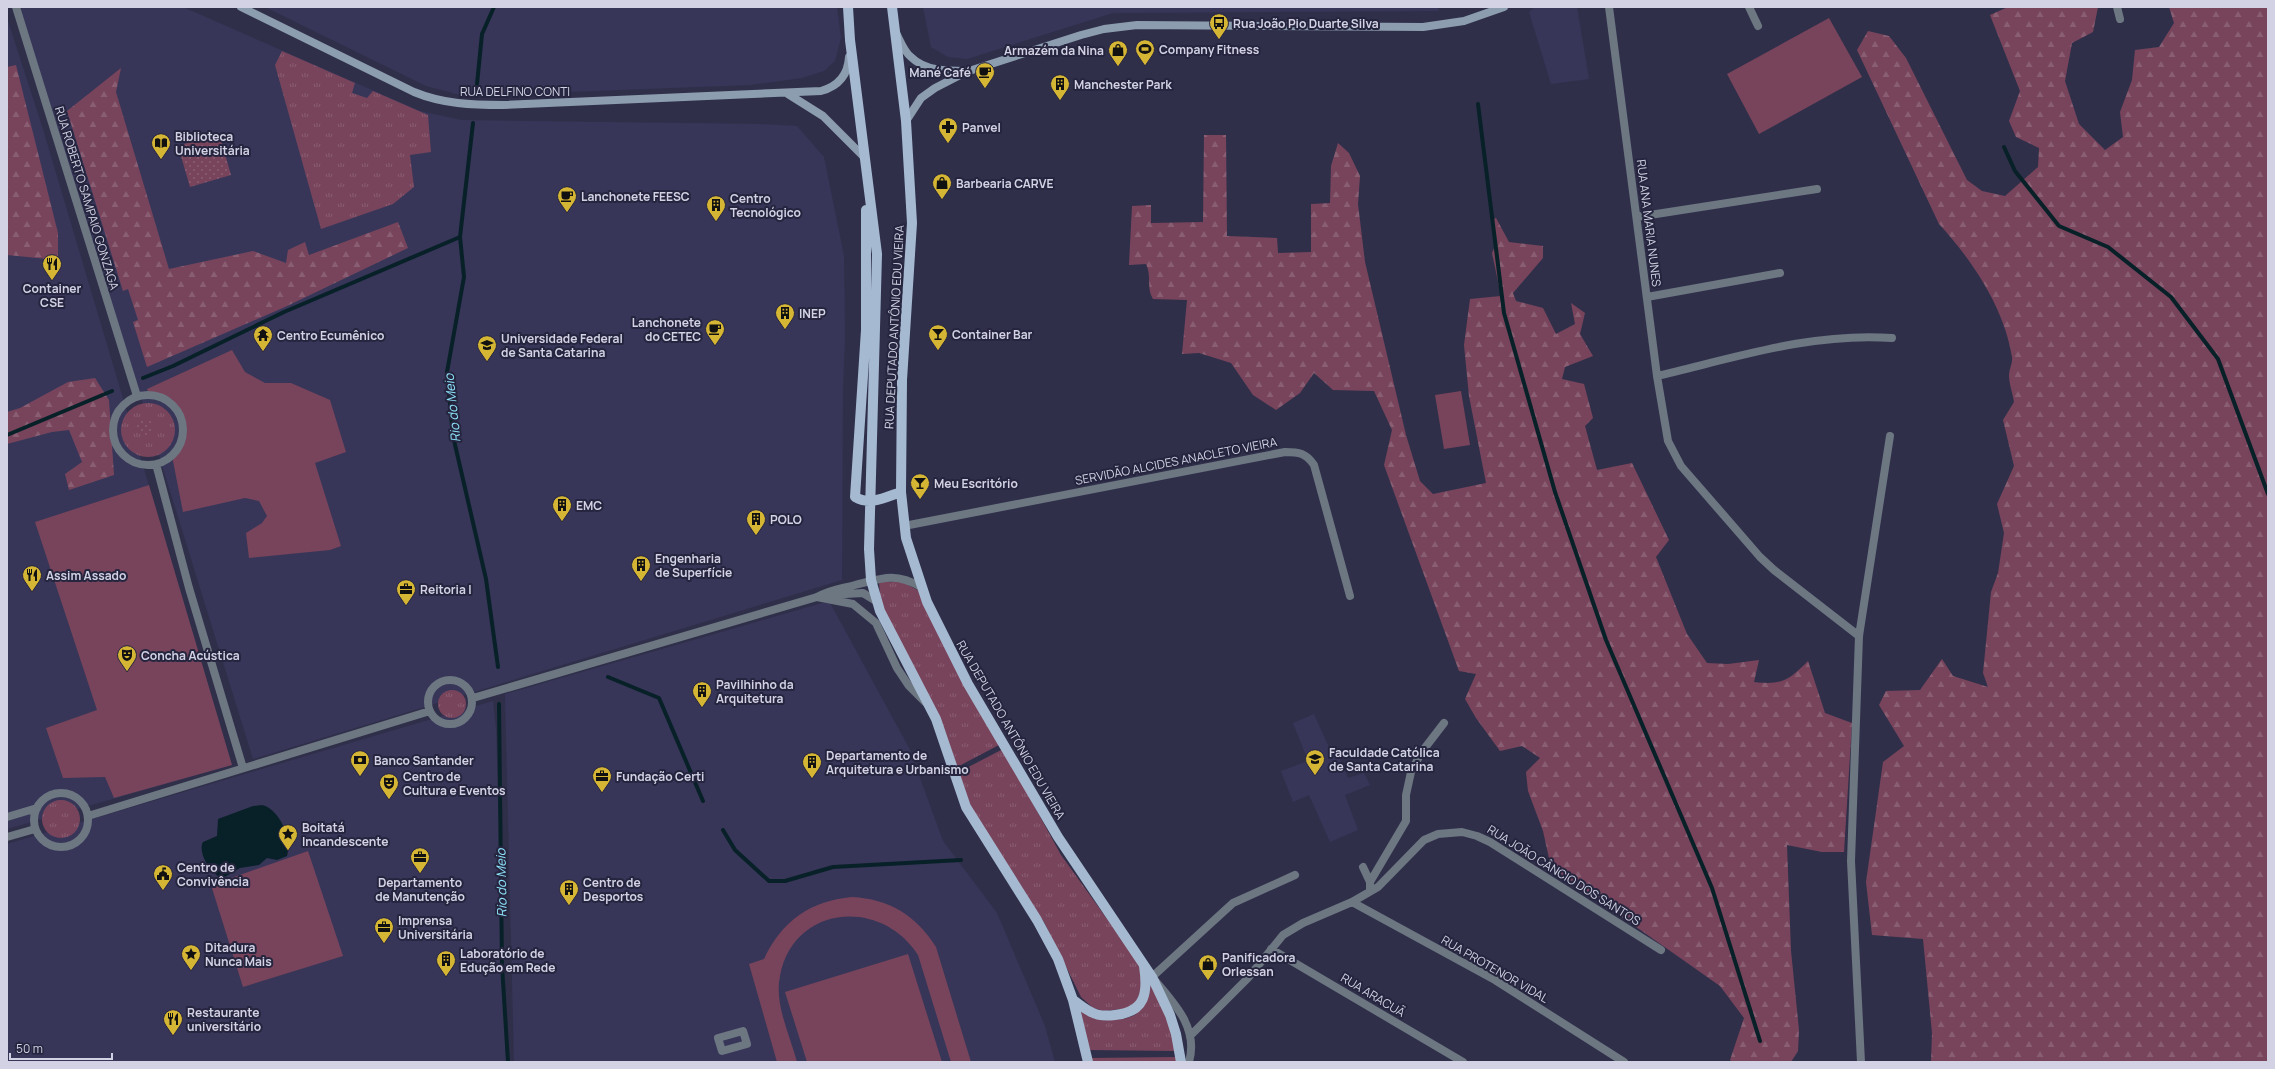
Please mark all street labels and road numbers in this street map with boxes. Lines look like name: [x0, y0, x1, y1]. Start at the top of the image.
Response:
street label: RUA DELFINO CONTI: [460, 83, 570, 100]
street label: RUA ROBERTO SAMPAIO GONZAGA: [51, 104, 123, 292]
street label: RUA ANA MARIA NUNES: [1633, 158, 1665, 288]
street label: RUA DEPUTADO ANTÔNIO EDU VIEIRA: [880, 224, 908, 429]
street label: SERVIDÃO ALCIDES ANACLETO VIEIRA: [1074, 433, 1279, 489]
street label: RUA DEPUTADO ANTÔNIO EDU VIEIRA: [953, 637, 1070, 823]
street label: RUA JOÃO CÂNCIO DOS SANTOS: [1484, 821, 1644, 929]
street label: RUA PROTENOR VIDAL: [1438, 931, 1552, 1007]
street label: RUA ARACUÃ: [1338, 969, 1409, 1021]

